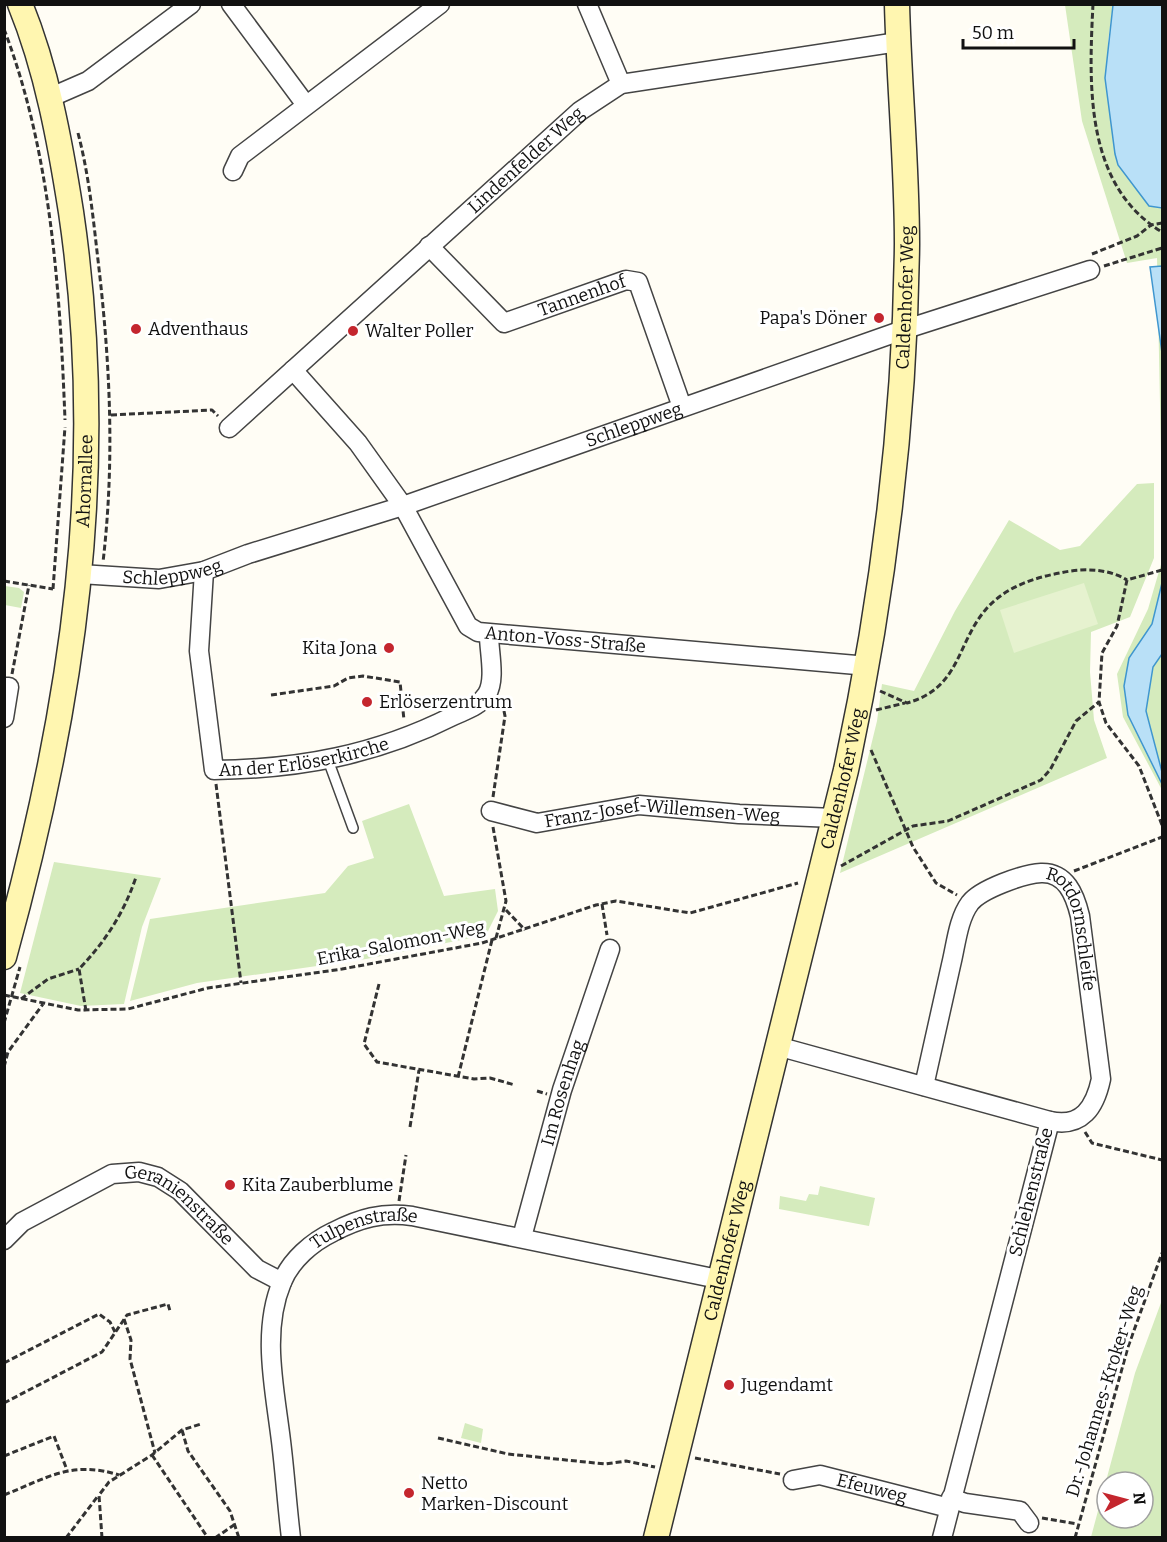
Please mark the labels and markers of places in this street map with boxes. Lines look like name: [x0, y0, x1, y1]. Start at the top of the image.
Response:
place label: Papa's Döner: [759, 307, 867, 329]
marker: Papa's Döner: [872, 311, 886, 325]
place label: Adventhaus: [148, 318, 248, 340]
place label: Walter Poller: [365, 320, 474, 342]
marker: Adventhaus: [129, 322, 143, 336]
marker: Walter Poller: [346, 324, 360, 338]
place label: Kita Jona: [302, 637, 377, 659]
marker: Kita Jona: [382, 641, 396, 655]
place label: Erlöserzentrum: [379, 691, 512, 713]
marker: Erlöserzentrum: [360, 695, 374, 709]
place label: Kita Zauberblume: [242, 1174, 393, 1196]
marker: Kita Zauberblume: [223, 1178, 237, 1192]
place label: Jugendamt: [740, 1374, 833, 1396]
marker: Jugendamt: [722, 1378, 736, 1392]
place label: Netto Marken-Discount: [421, 1472, 569, 1515]
marker: Netto Marken-Discount: [402, 1486, 416, 1500]

